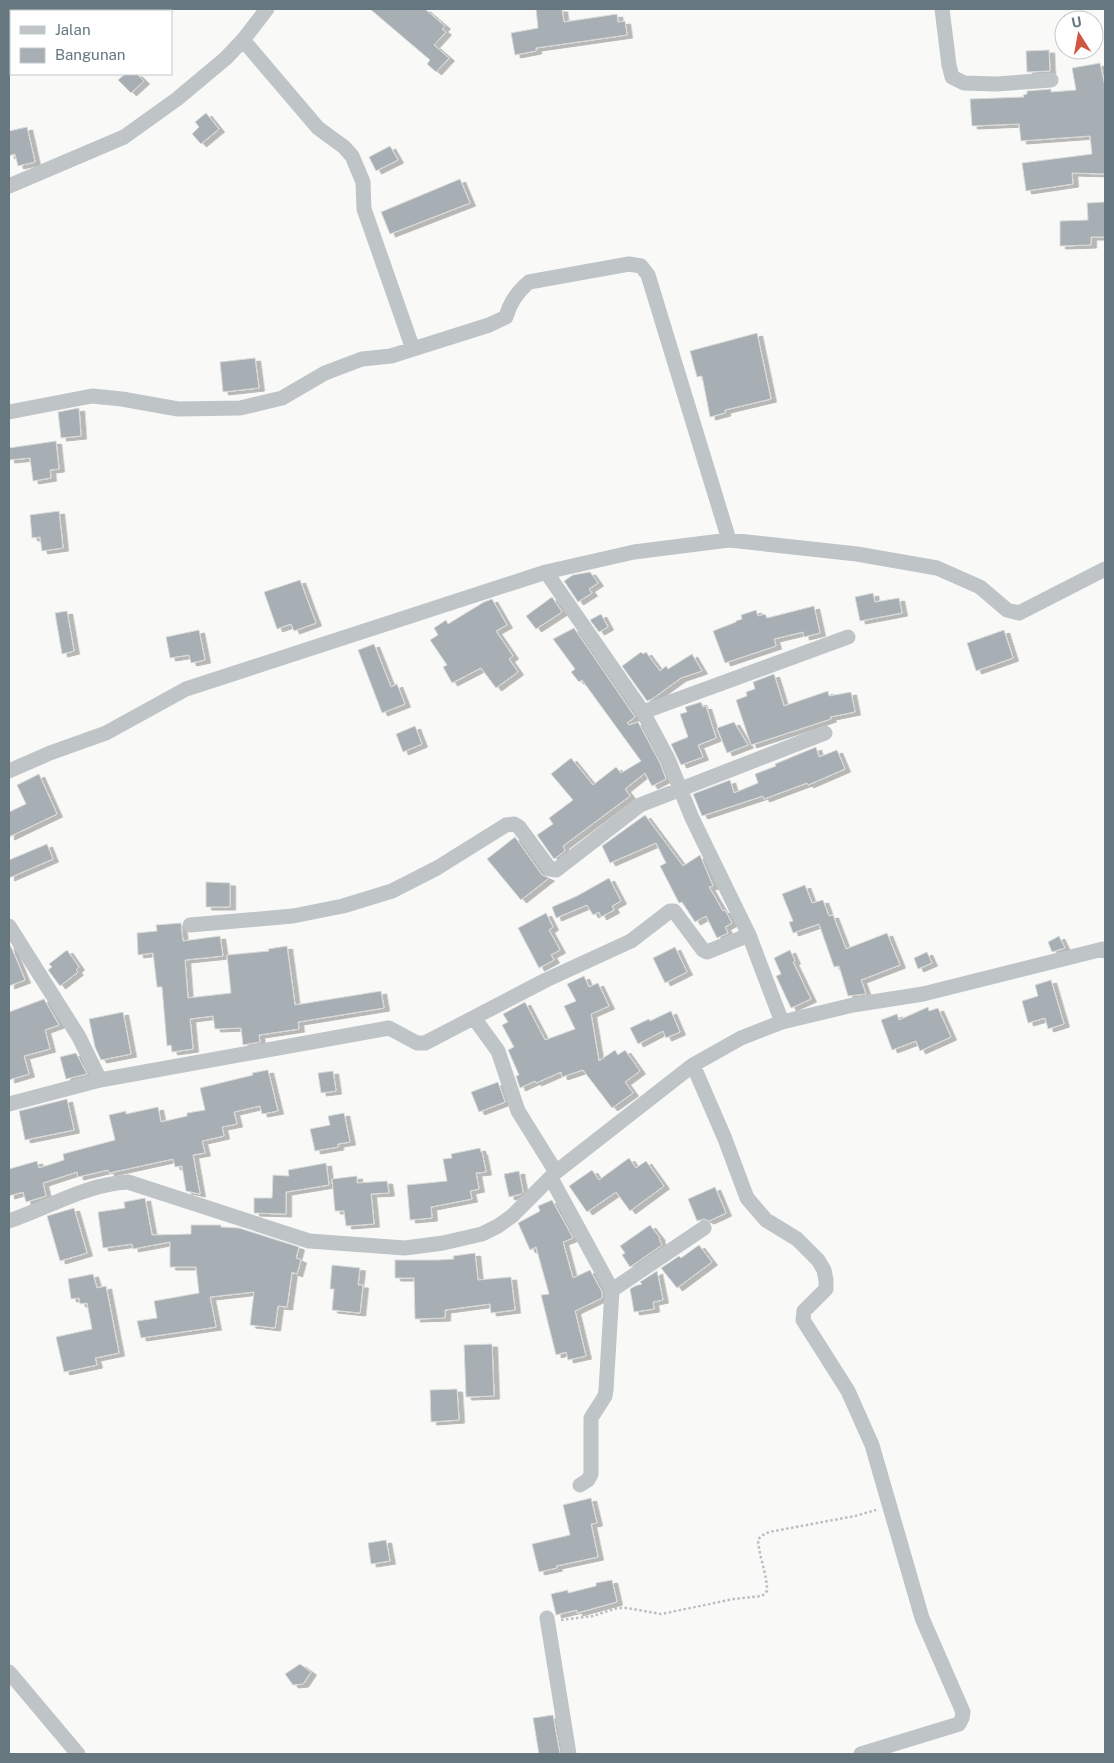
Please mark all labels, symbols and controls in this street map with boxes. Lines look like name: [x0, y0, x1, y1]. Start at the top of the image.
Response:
legend: [10, 10, 172, 75]
north arrow: [1054, 10, 1104, 60]
text: U: [1070, 13, 1083, 31]
text: Jalan: [55, 21, 91, 38]
text: Bangunan: [55, 46, 126, 63]

